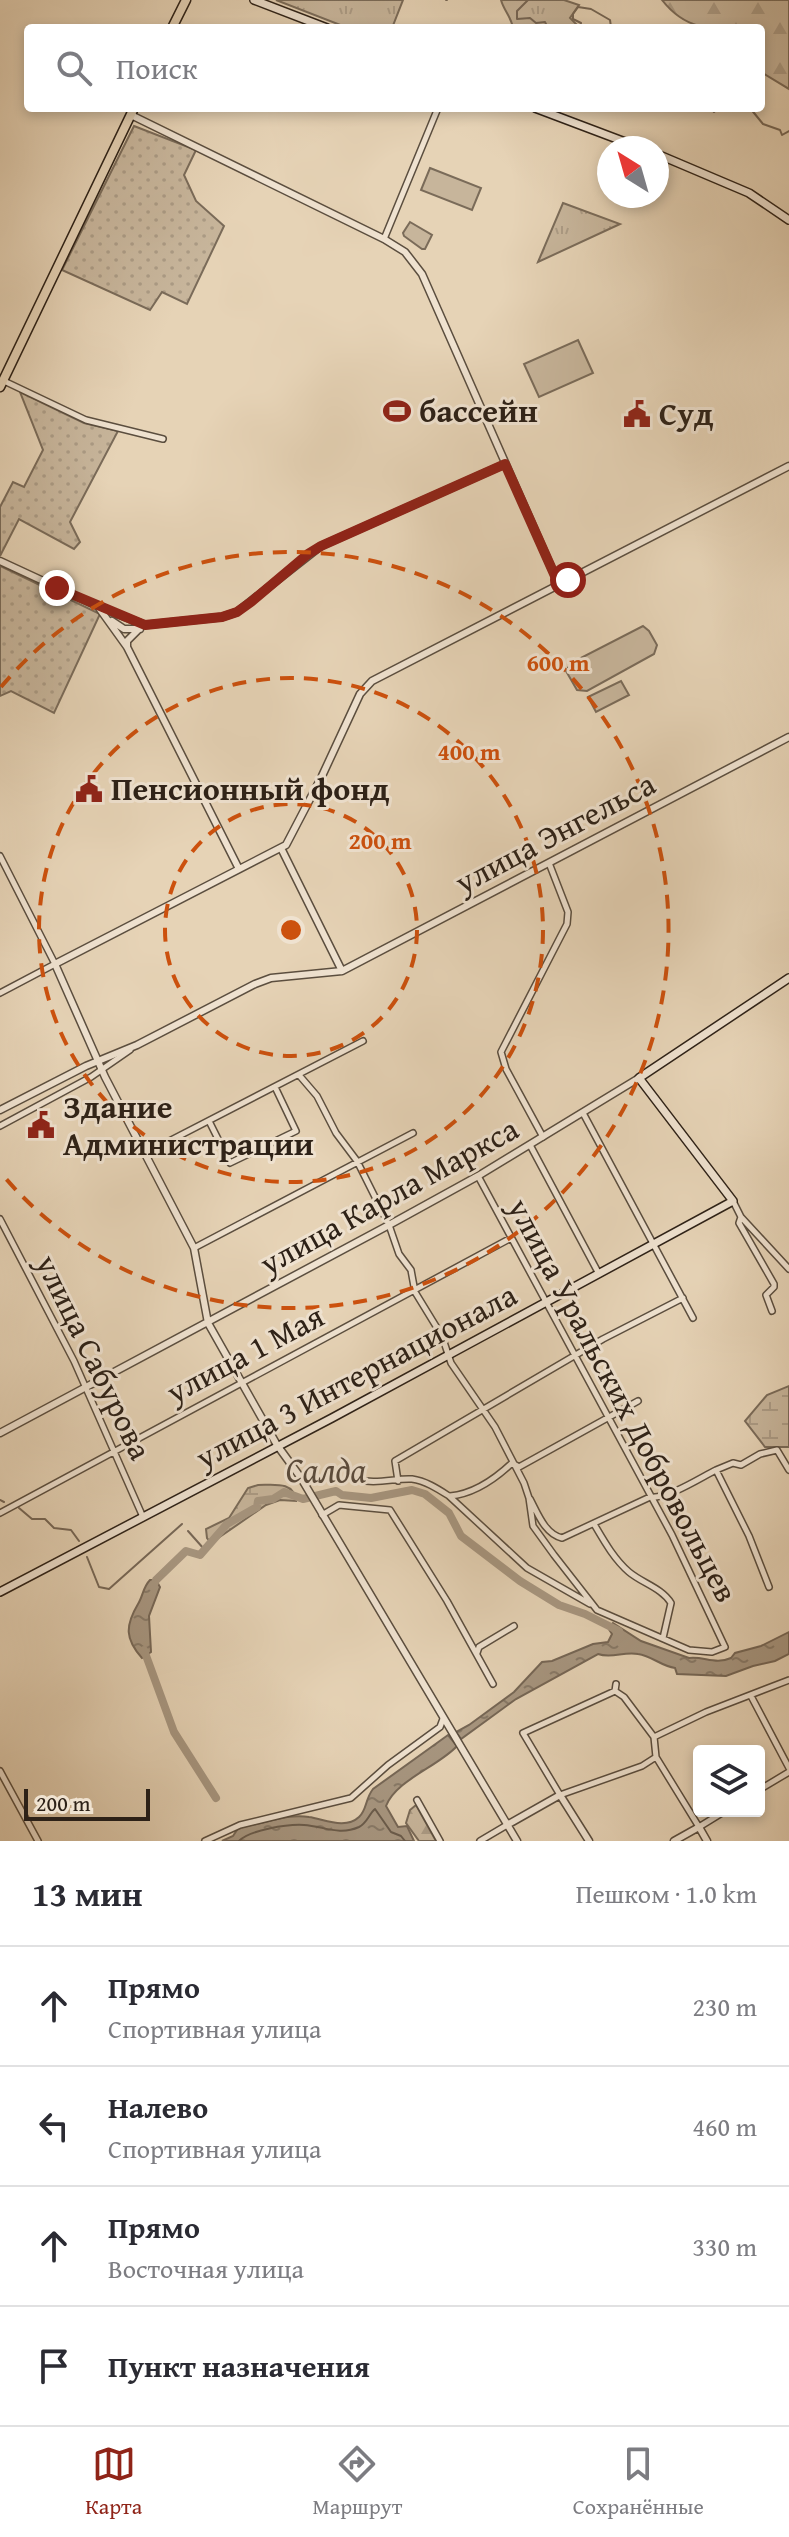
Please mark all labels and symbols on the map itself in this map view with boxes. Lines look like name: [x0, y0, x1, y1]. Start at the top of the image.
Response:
north arrow: [597, 136, 669, 208]
place label: бассейн: [419, 387, 538, 434]
place label: Суд: [659, 390, 714, 437]
sports icon: бассейн: [382, 396, 412, 426]
public building icon: Суд: [622, 399, 652, 429]
route start: [550, 562, 586, 598]
route end: [39, 570, 75, 606]
text: 600 m: [526, 645, 590, 680]
text: 400 m: [437, 734, 501, 769]
street label: улица Энгельса: [445, 760, 664, 906]
place label: Пенсионный фонд: [111, 765, 390, 812]
public building icon: Пенсионный фонд: [74, 774, 104, 804]
text: 200 m: [348, 823, 412, 858]
centre of rings: [277, 916, 305, 944]
place label: Здание Администрации: [63, 1083, 314, 1167]
street label: улица Карла Маркса: [250, 1105, 527, 1287]
public building icon: Здание Администрации: [26, 1110, 56, 1140]
street label: улица Уральских Добровольцев: [496, 1188, 750, 1610]
street label: улица Сабурова: [24, 1245, 165, 1468]
street label: улица 3 Интернационала: [186, 1270, 525, 1481]
street label: улица 1 Мая: [157, 1292, 332, 1415]
water label: Салда: [286, 1445, 366, 1494]
scale bar: [24, 1785, 150, 1821]

